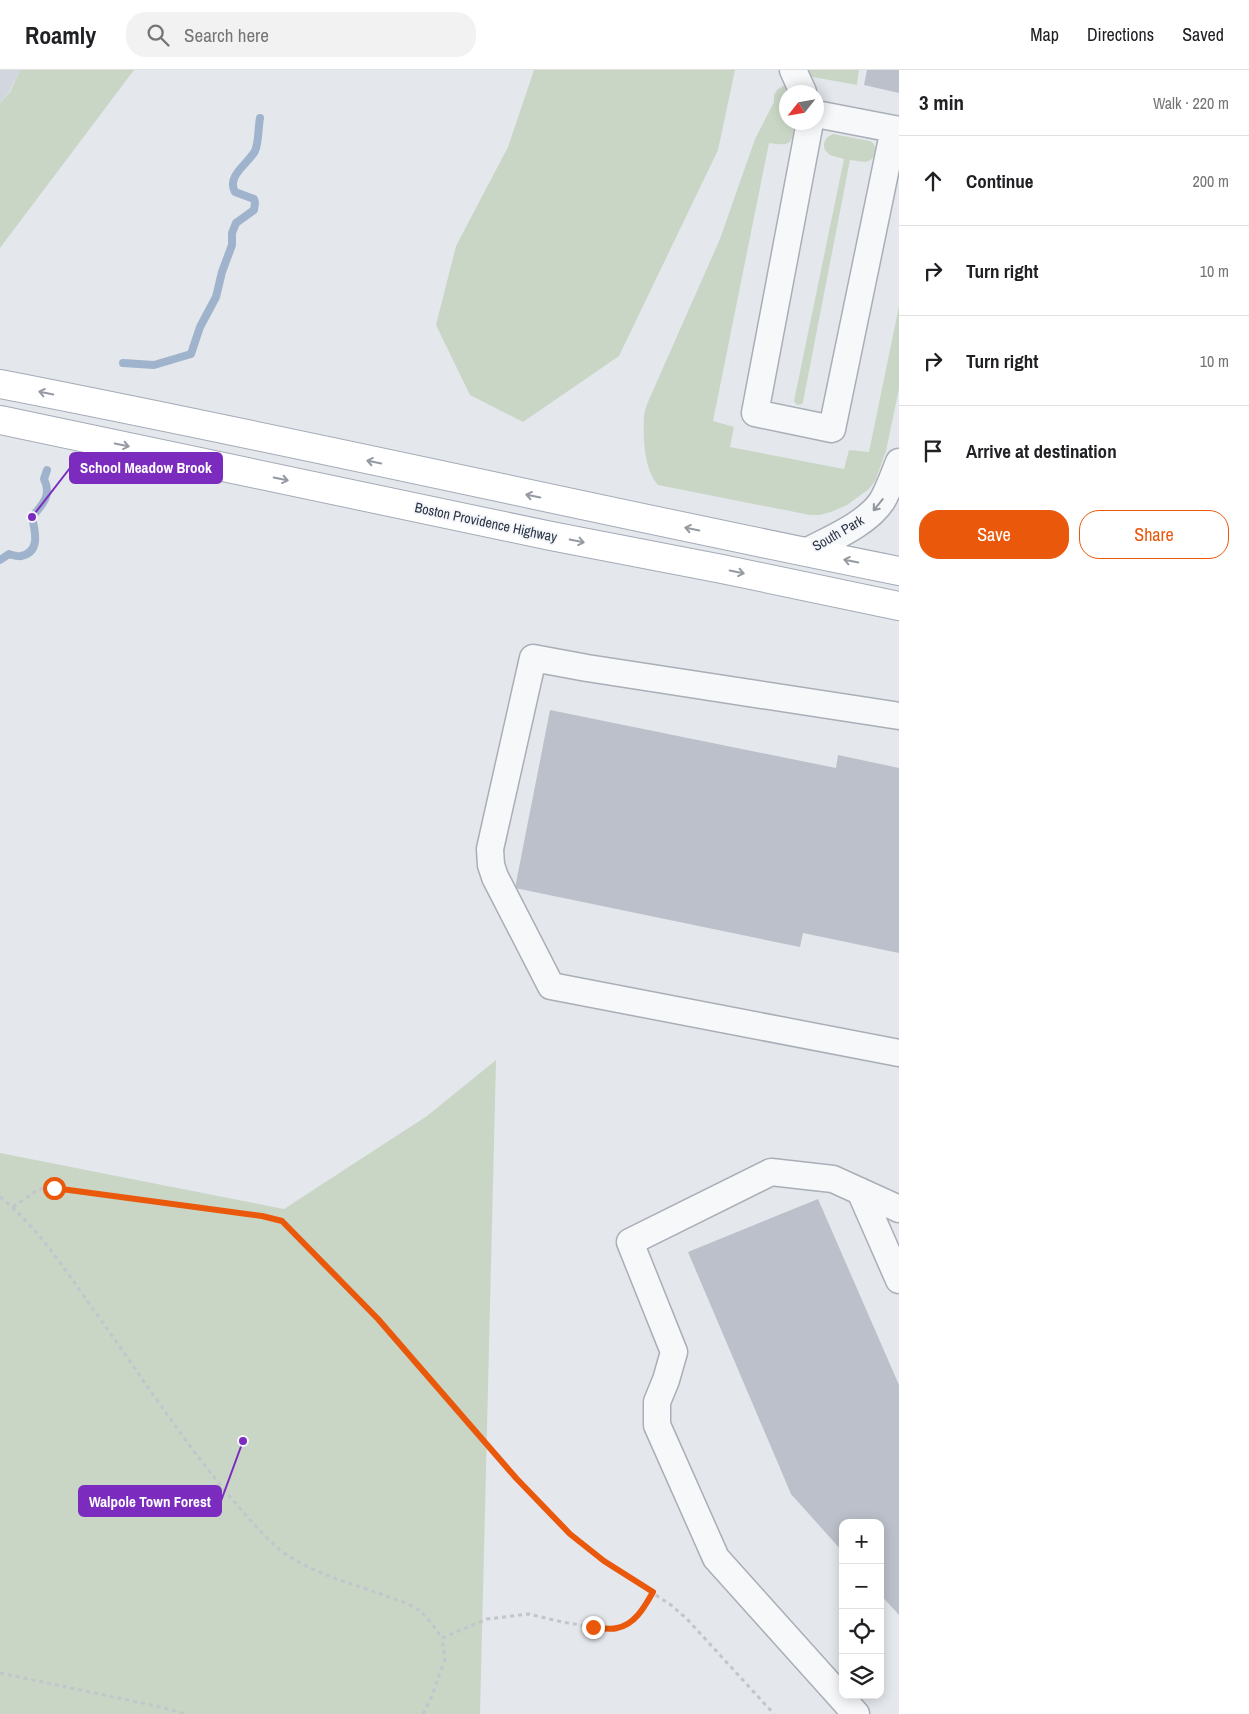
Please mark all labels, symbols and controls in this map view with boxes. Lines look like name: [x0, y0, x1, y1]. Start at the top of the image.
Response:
search box: [126, 12, 476, 57]
text: Roamly: [25, 19, 96, 51]
icon: search: [144, 21, 172, 49]
text: Search here: [184, 22, 269, 48]
text: Map: [1030, 22, 1059, 47]
text: Directions: [1087, 22, 1154, 47]
text: Saved: [1182, 22, 1224, 47]
north arrow: [779, 85, 824, 130]
text: 3 min: [919, 88, 964, 117]
text: Walk · 220 m: [1153, 92, 1229, 114]
icon: ahead: [919, 167, 947, 195]
text: Continue: [966, 168, 1034, 194]
text: 200 m: [1193, 170, 1229, 192]
icon: right: [919, 257, 947, 285]
text: Turn right: [966, 258, 1038, 284]
text: 10 m: [1200, 260, 1229, 282]
icon: right: [919, 347, 947, 375]
text: Turn right: [966, 348, 1038, 374]
text: 10 m: [1200, 350, 1229, 372]
one-way arrow: [39, 387, 55, 397]
icon: arrive: [919, 437, 947, 465]
text: Arrive at destination: [966, 438, 1117, 464]
one-way arrow: [114, 440, 130, 450]
callout: School Meadow Brook: [70, 453, 222, 483]
text: School Meadow Brook: [80, 457, 212, 478]
one-way arrow: [366, 457, 382, 466]
one-way arrow: [273, 474, 289, 484]
one-way arrow: [525, 491, 541, 500]
street label: Boston Providence Highway: [413, 498, 559, 546]
one-way arrow: [872, 498, 883, 511]
button: Save: [919, 510, 1069, 559]
button: Share: [1079, 510, 1229, 559]
street label: South Park: [809, 511, 867, 555]
one-way arrow: [684, 524, 700, 533]
one-way arrow: [569, 537, 585, 547]
one-way arrow: [844, 556, 860, 566]
one-way arrow: [728, 568, 744, 577]
route start: [43, 1177, 66, 1200]
callout: Walpole Town Forest: [79, 1486, 221, 1516]
text: Walpole Town Forest: [89, 1491, 211, 1512]
map controls: [839, 1519, 884, 1699]
button: +: [839, 1519, 884, 1564]
button: −: [839, 1564, 884, 1609]
button: locate: [839, 1609, 884, 1654]
route end: [582, 1616, 605, 1639]
button: layers: [839, 1654, 884, 1699]

